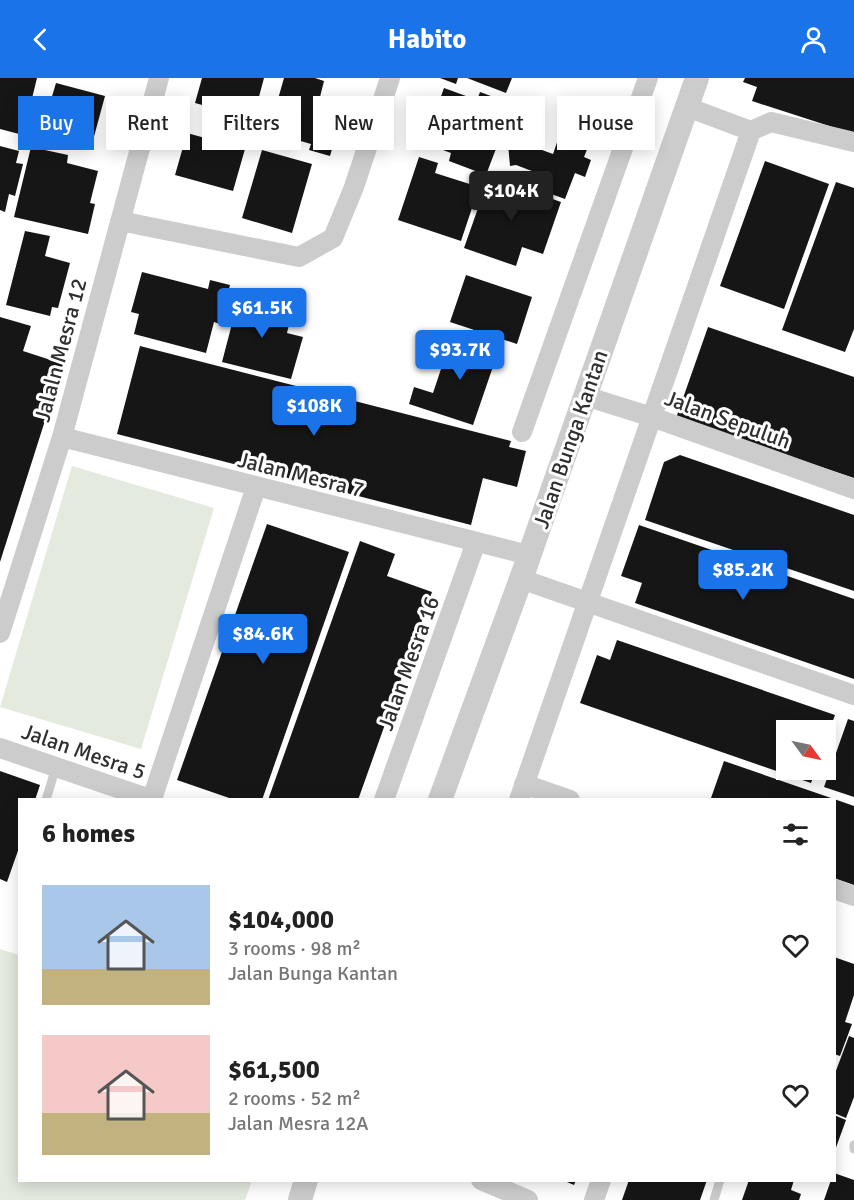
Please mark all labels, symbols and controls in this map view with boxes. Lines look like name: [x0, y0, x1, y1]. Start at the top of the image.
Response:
icon: back: [24, 23, 57, 56]
text: Habito: [388, 23, 466, 56]
icon: person: [797, 23, 830, 56]
chip: Buy: [18, 96, 94, 150]
chip: Rent: [106, 96, 190, 150]
chip: Filters: [202, 96, 301, 150]
chip: New: [313, 96, 394, 150]
chip: Apartment: [406, 96, 545, 150]
chip: House: [557, 96, 655, 150]
pin: $104K: [469, 171, 553, 222]
text: $104K: [483, 178, 539, 203]
street label: Jalaln Mesra 12: [28, 275, 93, 425]
pin: $61.5K: [213, 288, 311, 339]
text: $61.5K: [231, 295, 293, 320]
pin: $93.7K: [411, 330, 509, 381]
text: $93.7K: [429, 337, 491, 362]
street label: Jalan Bunga Kantan: [527, 346, 614, 532]
street label: Jalan Sepuluh: [661, 384, 795, 455]
pin: $108K: [272, 386, 356, 437]
text: $108K: [286, 393, 342, 418]
street label: Jalan Mesra 7: [235, 446, 367, 503]
pin: $85.2K: [694, 550, 792, 601]
text: $85.2K: [712, 557, 774, 582]
street label: Jalan Mesra 16: [372, 592, 445, 734]
pin: $84.6K: [214, 614, 312, 665]
text: $84.6K: [232, 621, 294, 646]
street label: Jalan Mesra 5: [18, 718, 149, 785]
north arrow: [776, 720, 836, 780]
map controls: [776, 720, 836, 780]
text: 6 homes: [42, 818, 135, 850]
icon: filters: [779, 818, 812, 851]
text: $104,000: [228, 904, 334, 936]
icon: home: [90, 909, 162, 981]
icon: heart: [779, 929, 812, 962]
text: 3 rooms · 98 m²: [228, 936, 361, 961]
text: Jalan Bunga Kantan: [228, 961, 398, 986]
text: $61,500: [228, 1054, 320, 1086]
icon: home: [90, 1059, 162, 1131]
icon: heart: [779, 1079, 812, 1112]
text: 2 rooms · 52 m²: [228, 1086, 361, 1111]
text: Jalan Mesra 12A: [228, 1111, 368, 1136]

